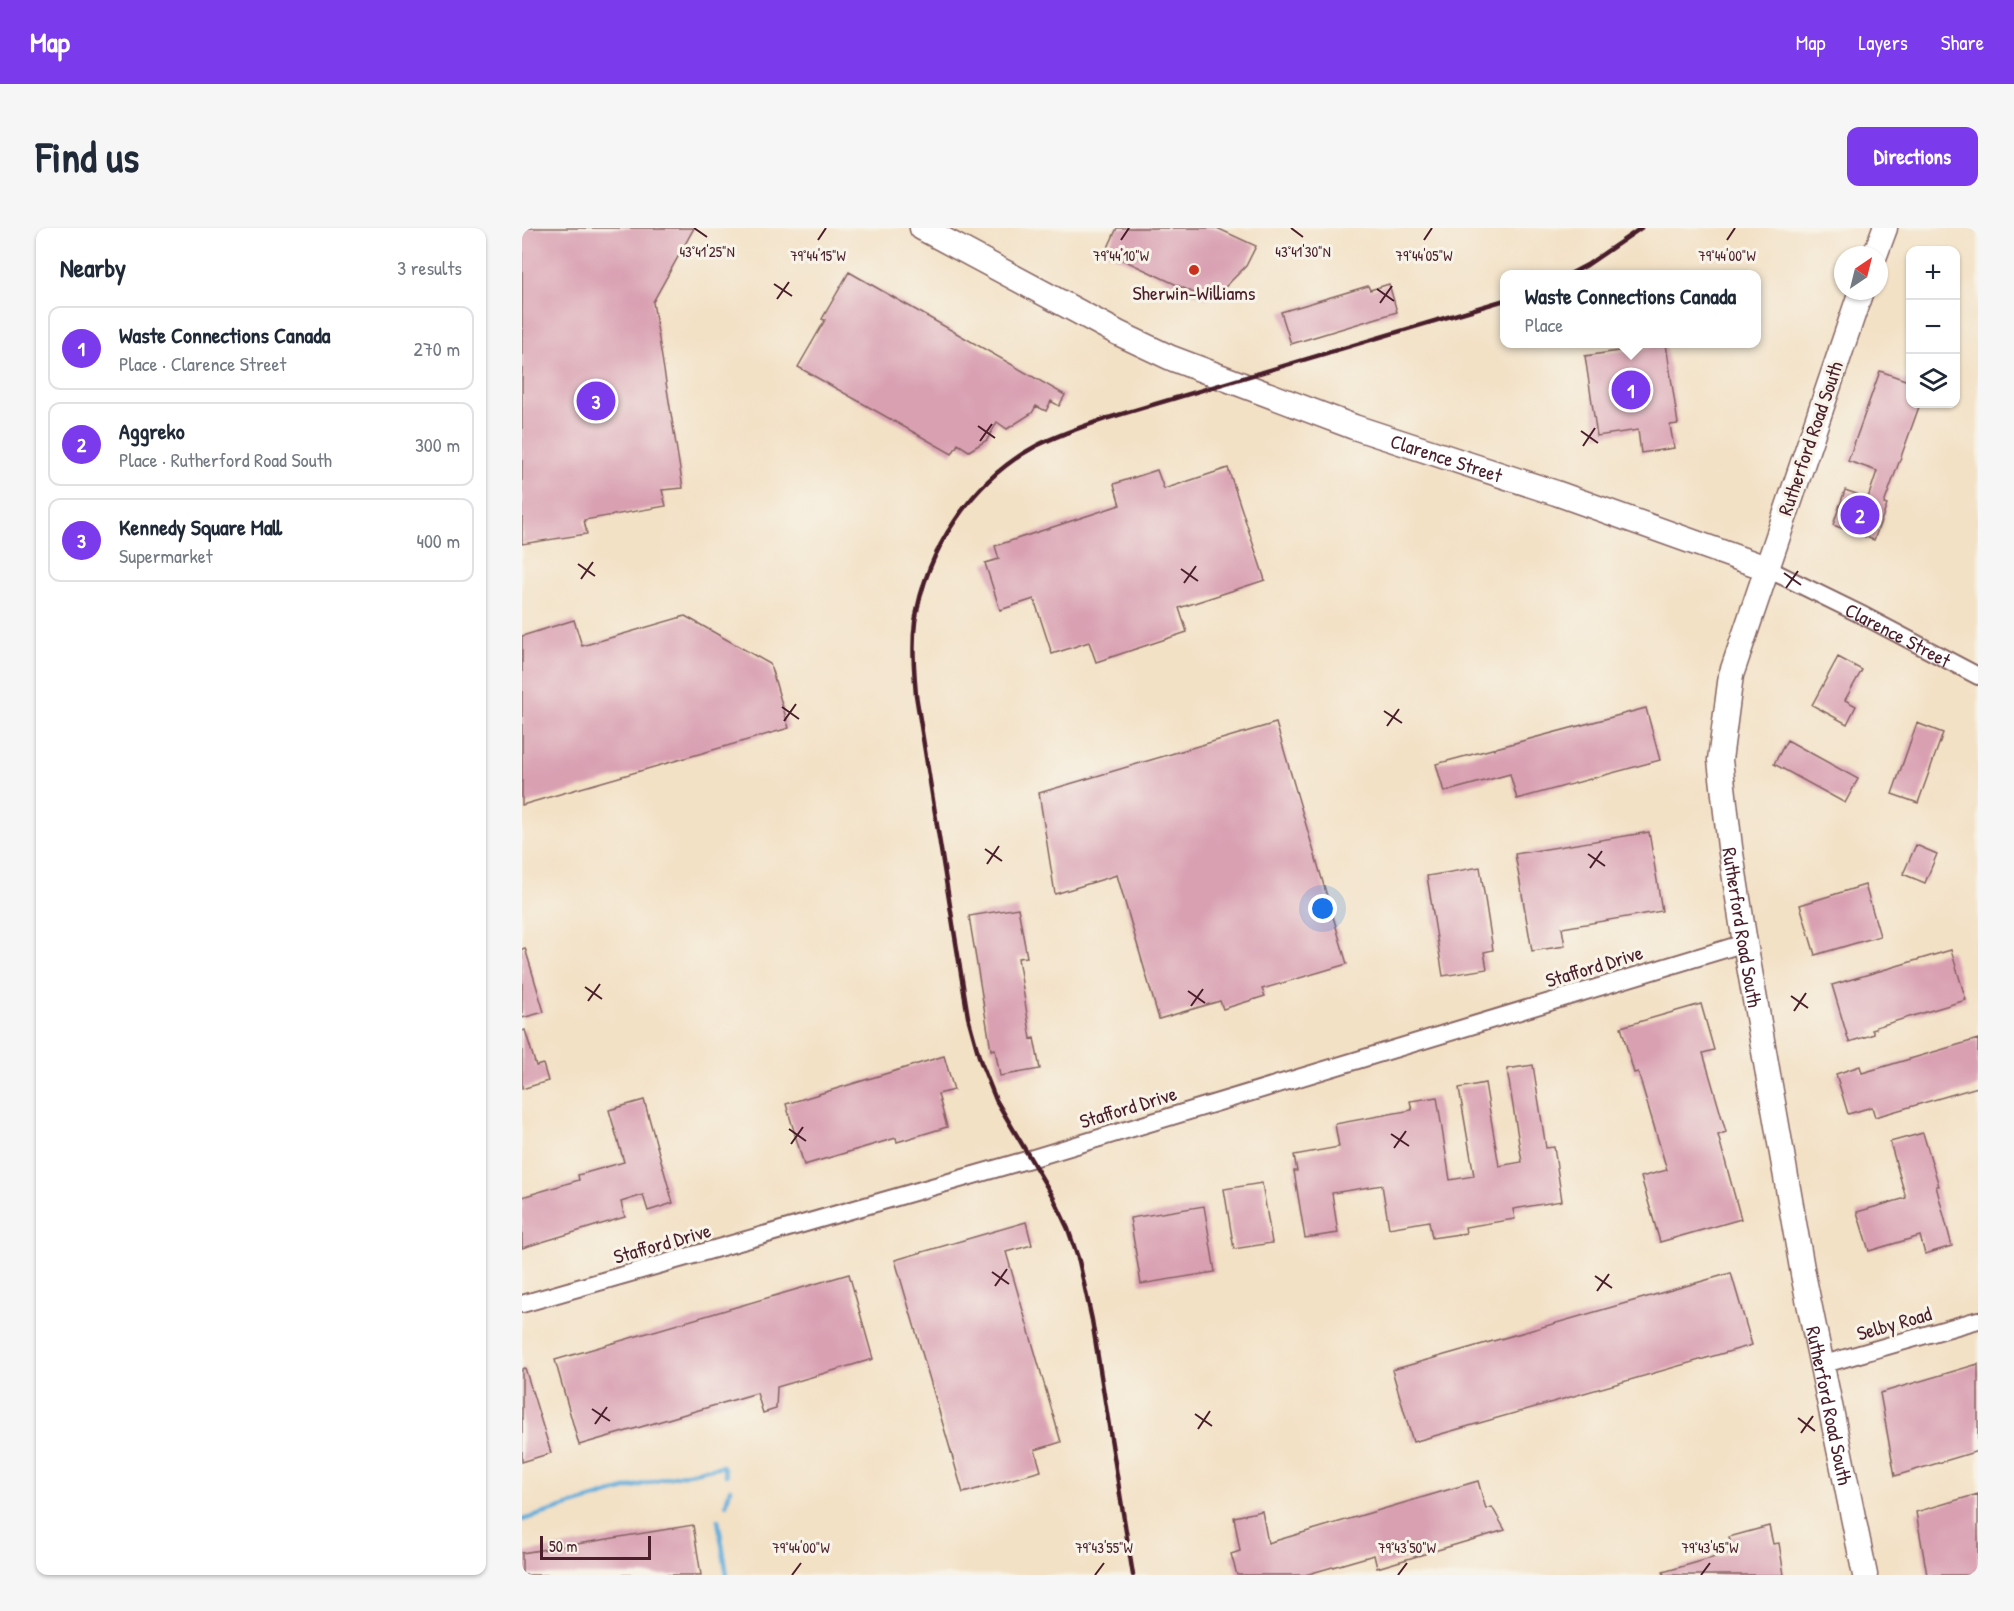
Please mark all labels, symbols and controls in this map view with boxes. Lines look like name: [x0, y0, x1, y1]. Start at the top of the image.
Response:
text: Map: [30, 23, 70, 61]
text: Map: [1796, 28, 1825, 57]
text: Layers: [1858, 28, 1908, 57]
text: Share: [1941, 28, 1984, 57]
button: Directions: [1847, 127, 1978, 186]
text: Find us: [36, 128, 139, 185]
text: 43°41'25"N: [679, 241, 735, 262]
text: 43°41'30"N: [1275, 241, 1331, 262]
text: 79°44'15"W: [790, 245, 847, 266]
text: 79°44'10"W: [1093, 245, 1150, 266]
text: 79°44'05"W: [1396, 245, 1453, 266]
text: 79°44'00"W: [1698, 245, 1756, 266]
north arrow: [1834, 246, 1888, 300]
map controls: [1906, 246, 1960, 408]
button: +: [1906, 246, 1960, 300]
text: Nearby: [60, 250, 126, 285]
text: 3 results: [397, 254, 462, 281]
marker: Sherwin-Williams: [1187, 263, 1201, 277]
popup: [1500, 270, 1761, 348]
place label: Sherwin-Williams: [1132, 279, 1256, 306]
text: Waste Connections Canada: [1525, 281, 1736, 311]
button: −: [1906, 300, 1960, 354]
text: Place: [1525, 311, 1563, 338]
text: Waste Connections Canada: [119, 320, 330, 350]
text: 1: [78, 335, 85, 362]
text: 270 m: [414, 335, 460, 362]
text: Place · Clarence Street: [119, 350, 286, 377]
button: layers: [1906, 354, 1960, 408]
street label: Rutherford Road South: [1771, 357, 1849, 519]
pin: 1: [1612, 368, 1650, 412]
pin: 3: [576, 378, 616, 423]
text: Aggreko: [119, 416, 185, 446]
street label: Clarence Street: [1387, 426, 1507, 488]
text: 2: [77, 431, 86, 458]
text: 300 m: [415, 431, 460, 458]
text: Place · Rutherford Road South: [119, 446, 332, 473]
pin: 2: [1840, 492, 1880, 538]
text: Kennedy Square Mall: [119, 512, 282, 542]
text: 3: [77, 527, 86, 554]
text: 400 m: [416, 527, 460, 554]
text: Supermarket: [119, 542, 213, 569]
street label: Clarence Street: [1841, 596, 1957, 674]
street label: Rutherford Road South: [1717, 846, 1769, 1009]
your location: [1308, 894, 1337, 923]
street label: Stafford Drive: [1542, 938, 1646, 994]
street label: Stafford Drive: [1076, 1079, 1180, 1135]
street label: Stafford Drive: [610, 1216, 714, 1270]
street label: Selby Road: [1853, 1299, 1935, 1347]
street label: Rutherford Road South: [1801, 1324, 1860, 1487]
scale bar: [540, 1533, 651, 1560]
text: 50 m: [549, 1535, 578, 1557]
text: 79°44'00"W: [772, 1537, 830, 1558]
text: 79°43'55"W: [1075, 1537, 1134, 1558]
text: 79°43'50"W: [1378, 1537, 1437, 1558]
text: 79°43'45"W: [1682, 1537, 1739, 1558]

